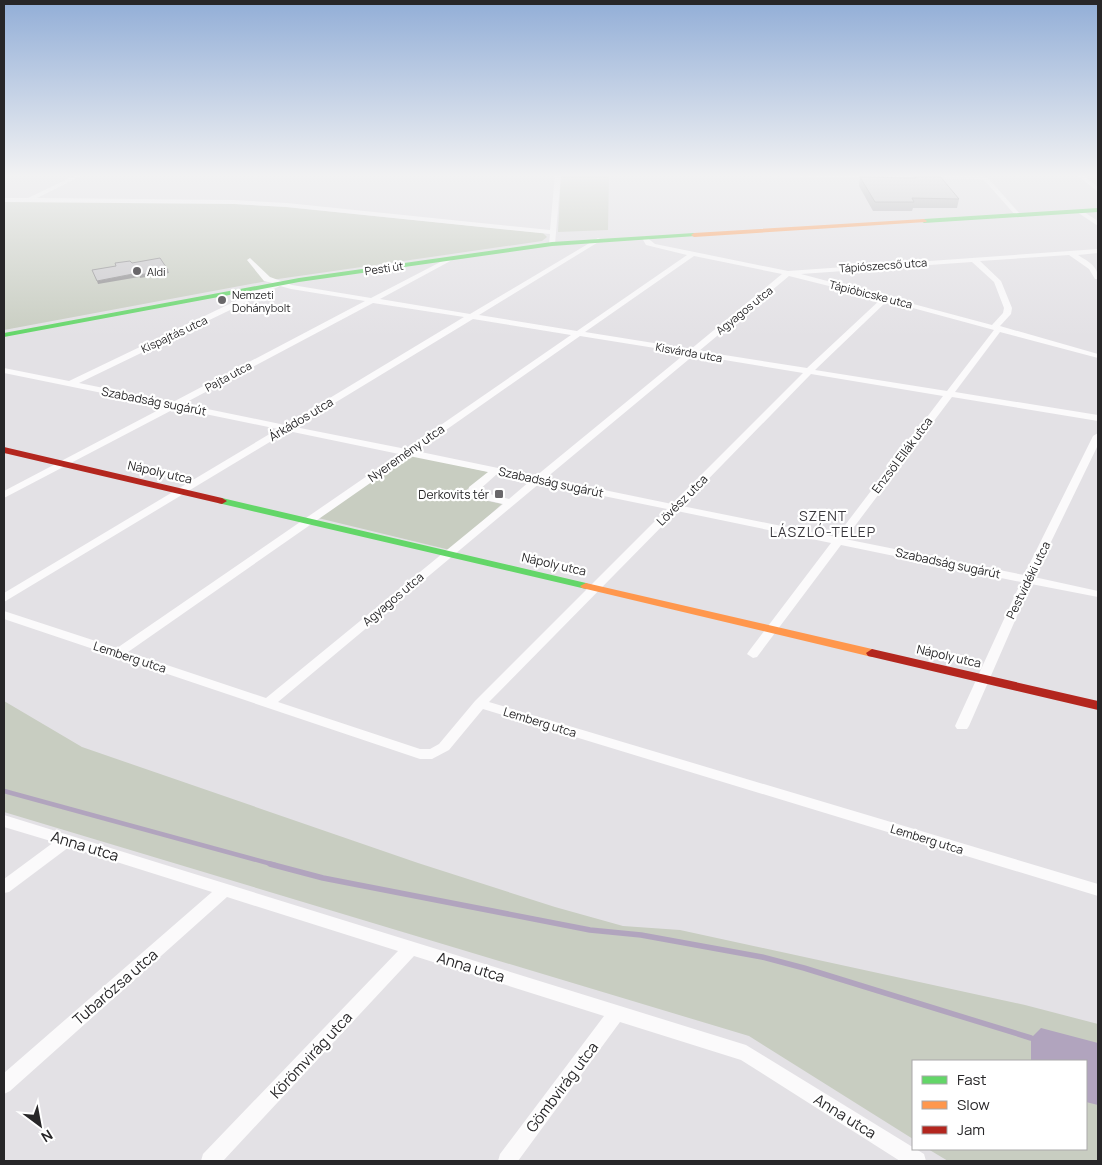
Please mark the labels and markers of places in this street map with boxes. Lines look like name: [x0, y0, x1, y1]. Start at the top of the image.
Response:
place label: Aldi: [147, 264, 166, 279]
marker: Aldi: [131, 265, 143, 277]
place label: Nemzeti Dohánybolt: [232, 287, 291, 315]
marker: Nemzeti Dohánybolt: [216, 294, 228, 306]
place label: Derkovits tér: [418, 486, 490, 503]
marker: Derkovits tér: [493, 488, 505, 500]

